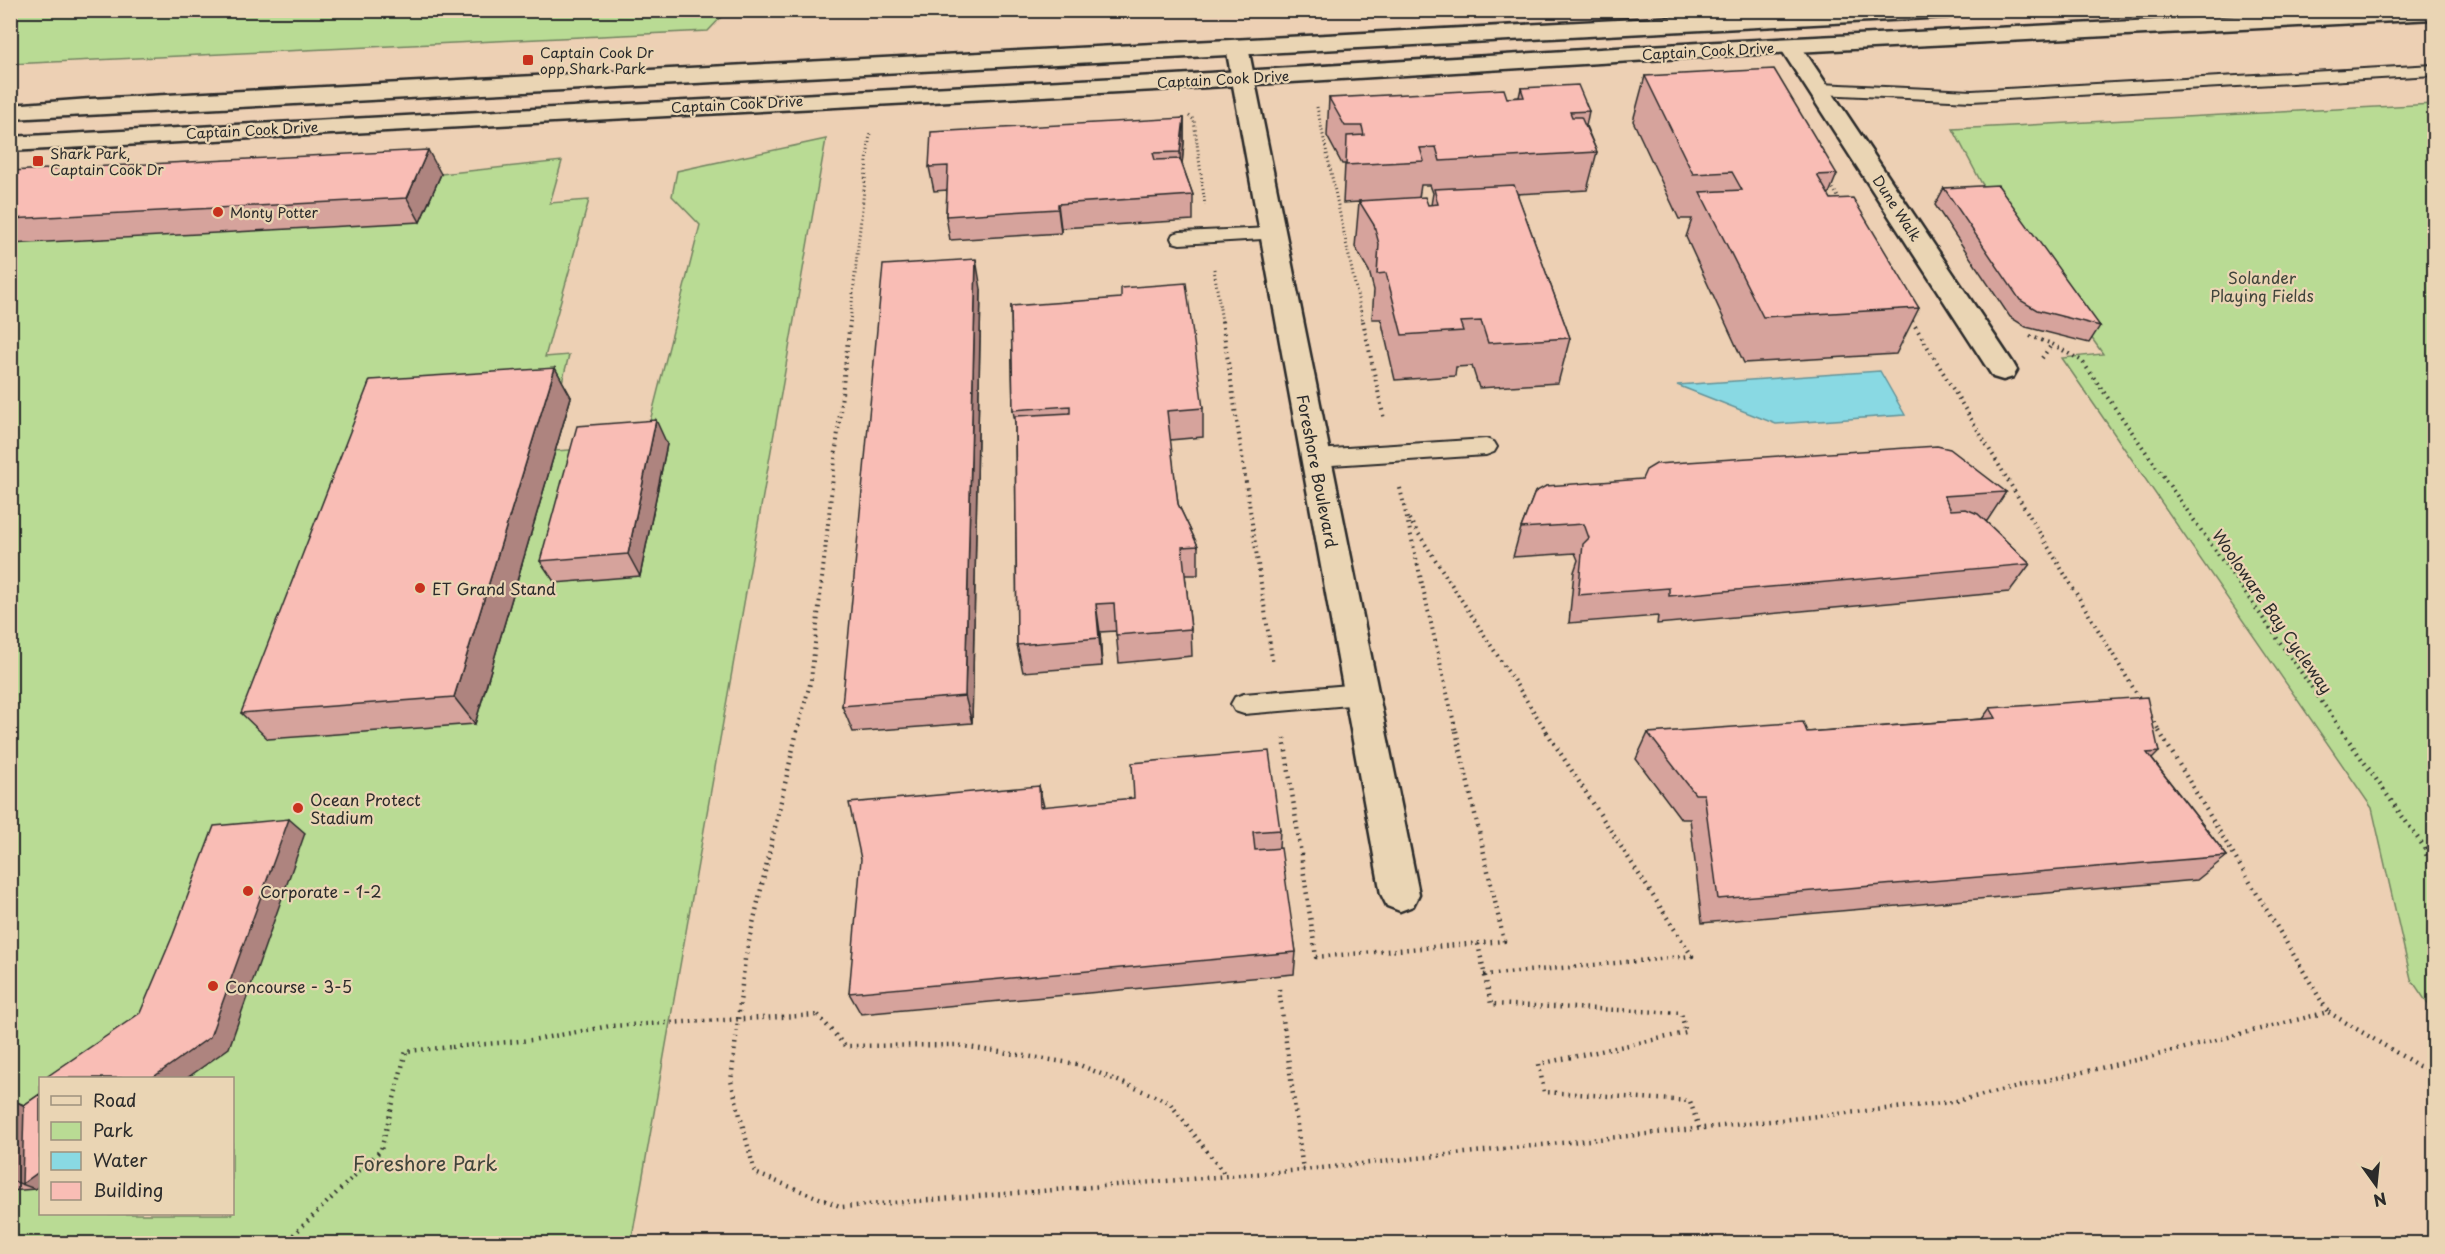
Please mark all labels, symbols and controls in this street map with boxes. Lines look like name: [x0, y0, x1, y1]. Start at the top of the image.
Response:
street label: Captain Cook Drive: [1641, 37, 1775, 65]
place label: Captain Cook Dr opp Shark Park: [540, 42, 654, 79]
marker: Captain Cook Dr opp Shark Park: [521, 53, 535, 67]
street label: Captain Cook Drive: [1156, 65, 1290, 93]
street label: Captain Cook Drive: [670, 90, 804, 118]
street label: Captain Cook Drive: [185, 116, 319, 144]
place label: Shark Park, Captain Cook Dr: [50, 143, 164, 180]
marker: Shark Park, Captain Cook Dr: [31, 154, 45, 168]
street label: Dune Walk: [1868, 171, 1927, 246]
place label: Monty Potter: [230, 202, 319, 223]
marker: Monty Potter: [211, 205, 225, 219]
park label: Solander Playing Fields: [2210, 265, 2314, 307]
street label: Foreshore Boulevard: [1291, 392, 1345, 550]
street label: Wooloware Bay Cycleway: [2207, 524, 2339, 698]
place label: ET Grand Stand: [432, 576, 556, 600]
marker: ET Grand Stand: [413, 581, 427, 595]
place label: Ocean Protect Stadium: [310, 787, 421, 829]
marker: Ocean Protect Stadium: [291, 801, 305, 815]
place label: Corporate - 1-2: [260, 879, 381, 903]
marker: Corporate - 1-2: [241, 884, 255, 898]
place label: Concourse - 3-5: [225, 974, 352, 998]
marker: Concourse - 3-5: [206, 979, 220, 993]
legend: [39, 1077, 234, 1215]
text: Road: [93, 1086, 137, 1113]
text: Park: [93, 1116, 133, 1143]
text: Water: [93, 1146, 148, 1173]
park label: Foreshore Park: [353, 1148, 497, 1178]
north arrow: [2346, 1155, 2406, 1215]
text: Building: [93, 1176, 163, 1203]
text: N: [2371, 1187, 2389, 1214]

